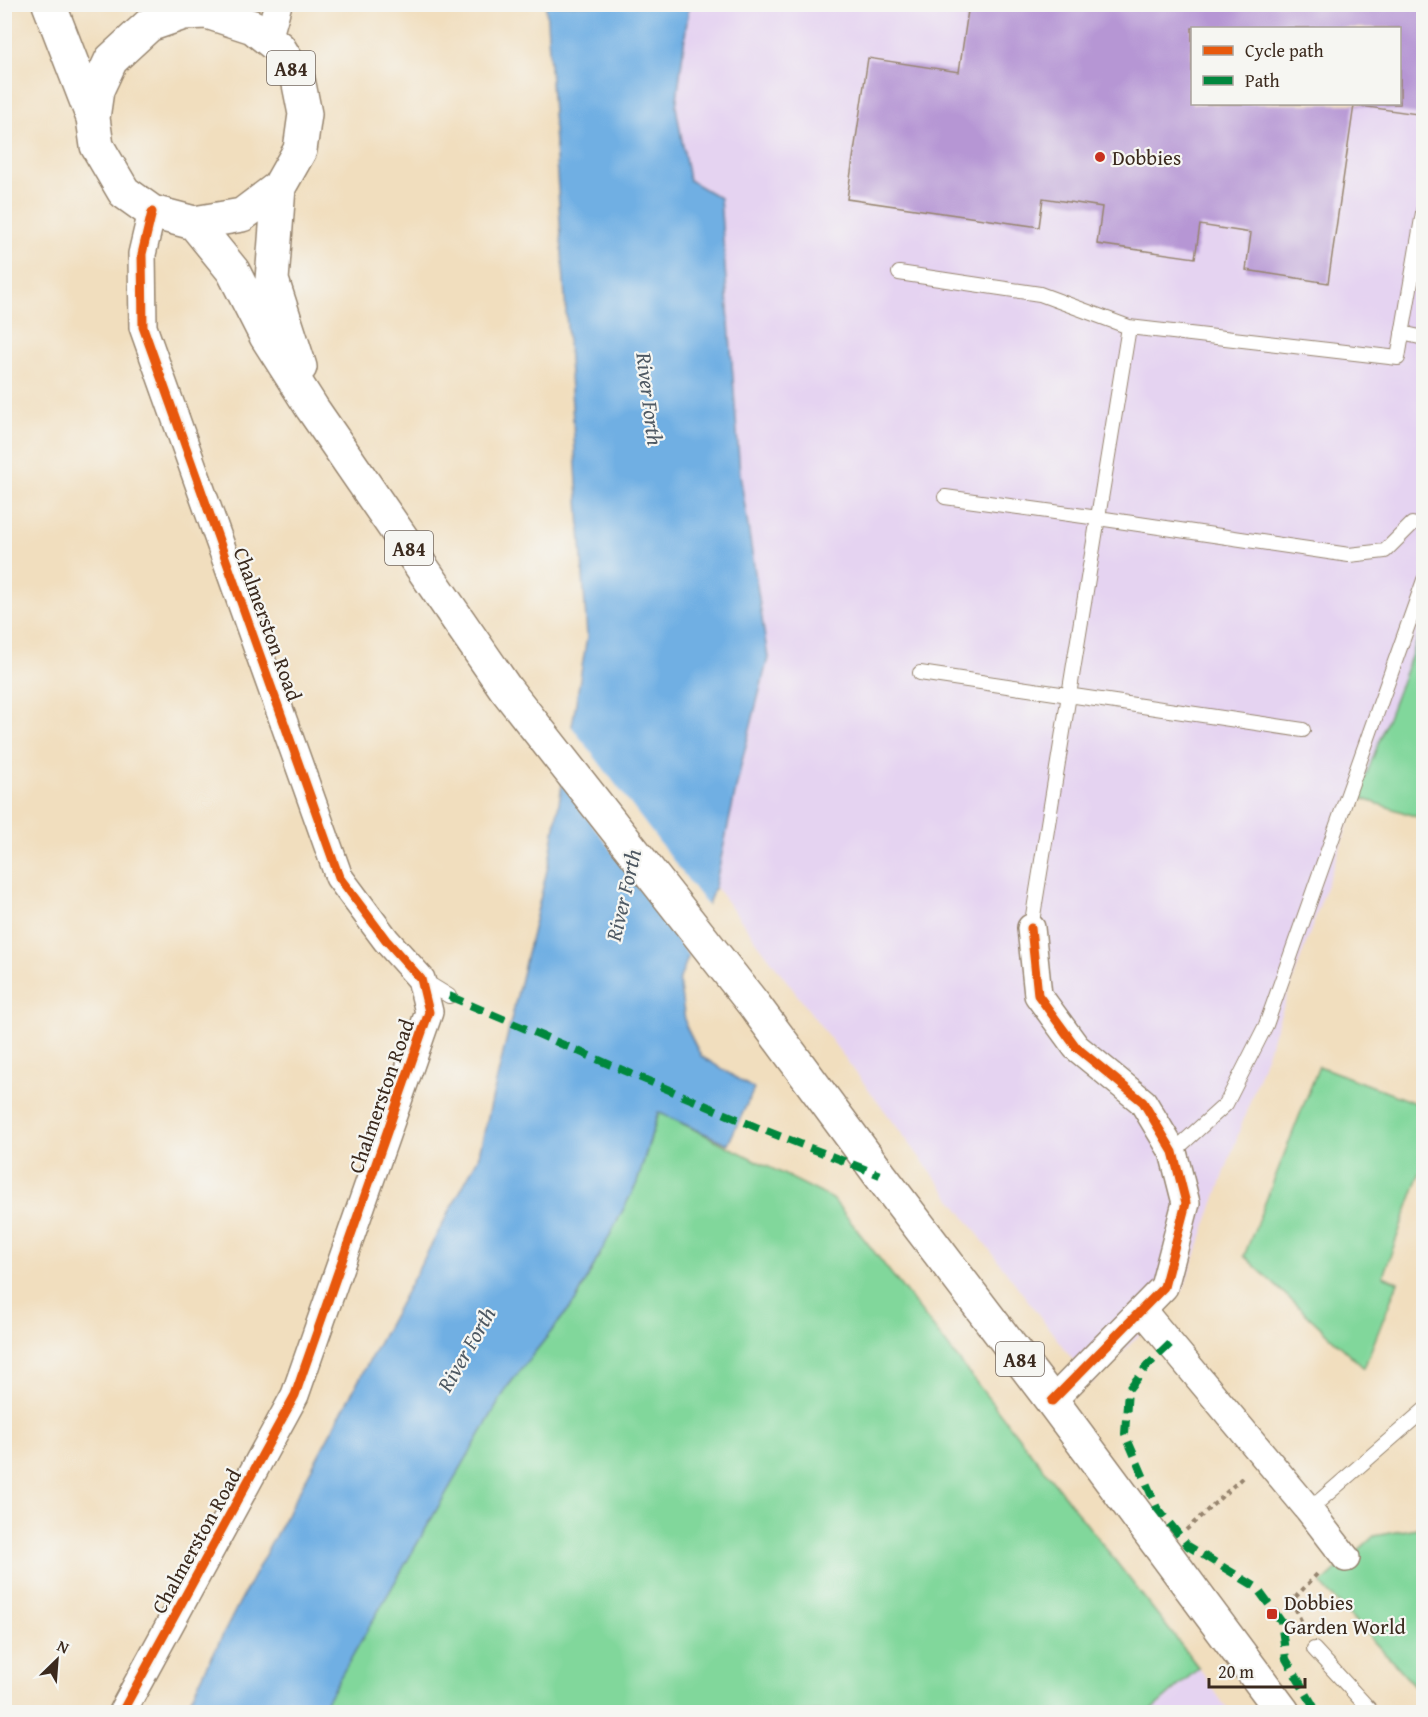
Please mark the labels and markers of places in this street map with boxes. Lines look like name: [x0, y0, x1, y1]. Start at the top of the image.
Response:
place label: Dobbies: [1112, 142, 1181, 173]
marker: Dobbies: [1093, 150, 1107, 164]
place label: Dobbies Garden World: [1284, 1587, 1407, 1642]
marker: Dobbies Garden World: [1265, 1607, 1279, 1621]

